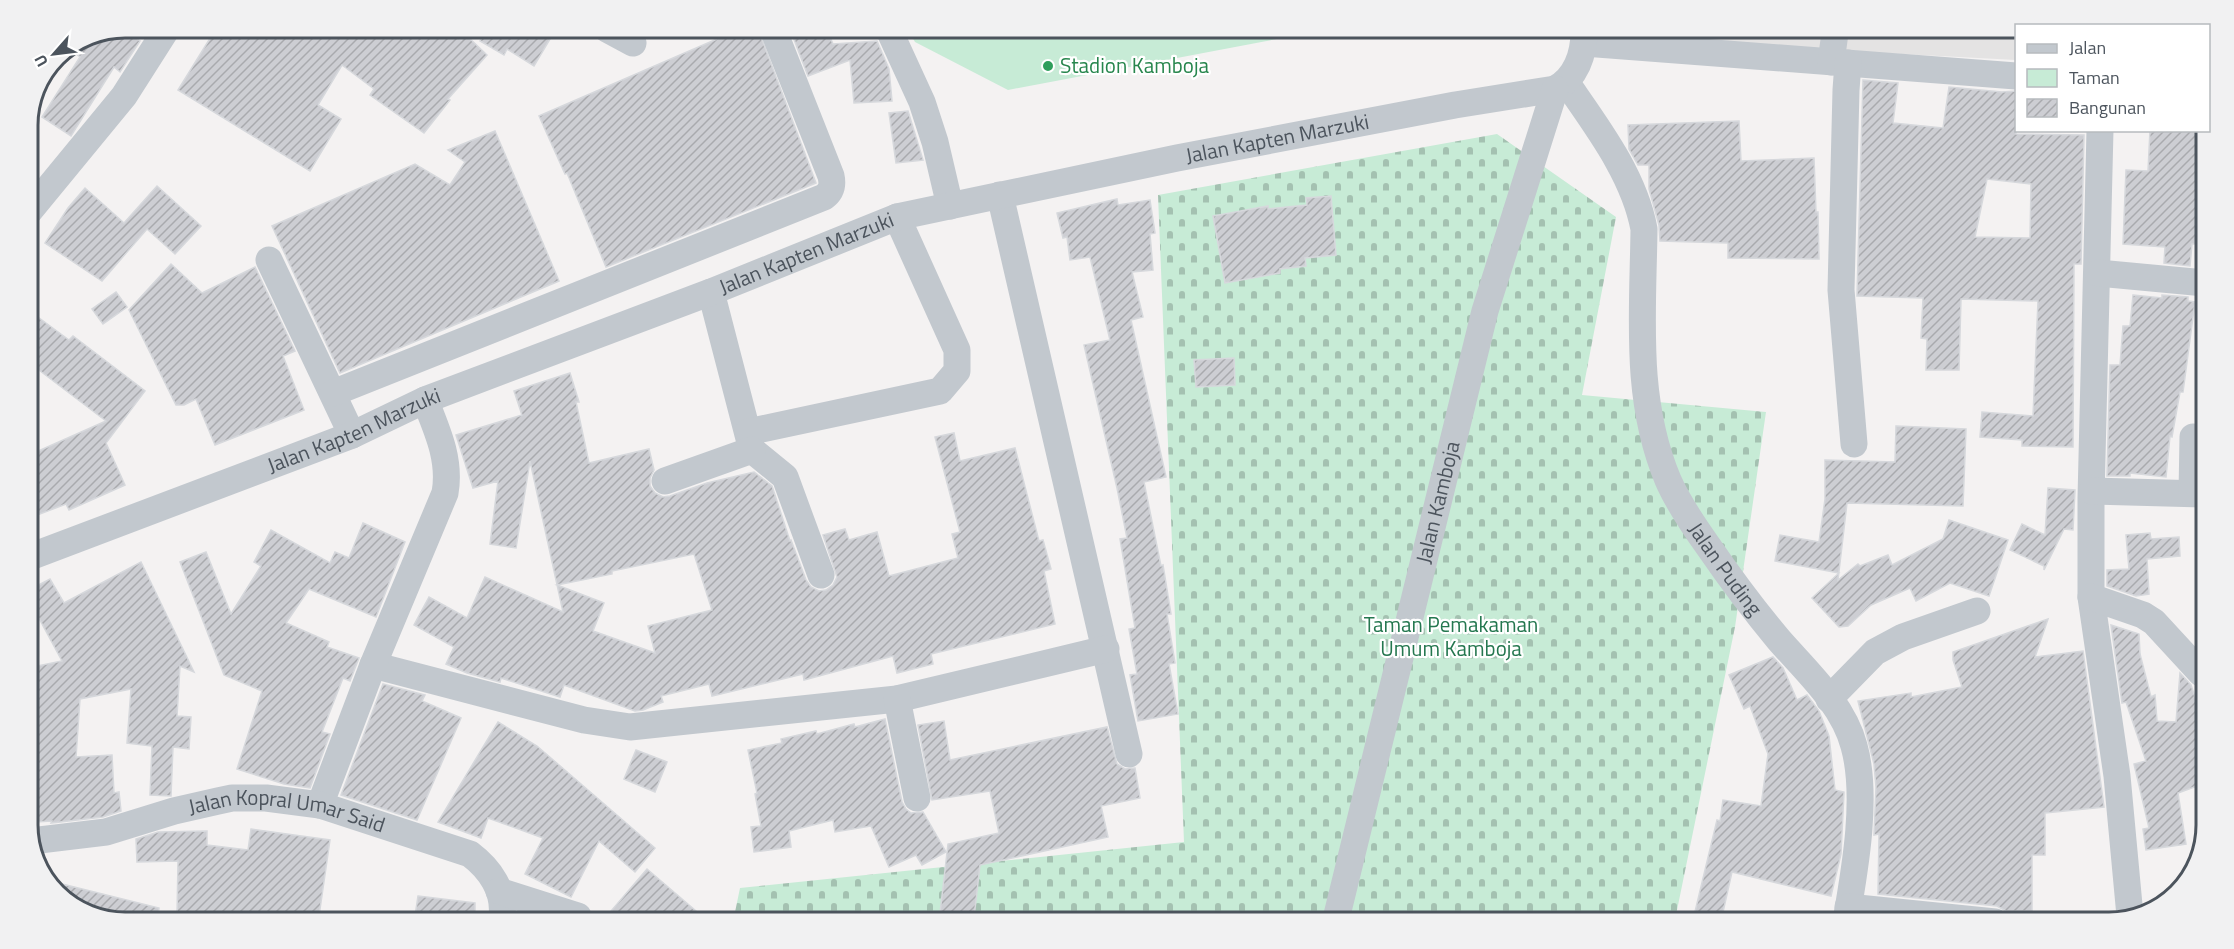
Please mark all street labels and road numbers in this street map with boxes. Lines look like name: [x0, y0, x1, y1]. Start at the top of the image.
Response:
street label: Jalan Kapten Marzuki: [1183, 105, 1372, 171]
street label: Jalan Kapten Marzuki: [714, 203, 898, 302]
street label: Jalan Kapten Marzuki: [262, 379, 445, 481]
street label: Jalan Kamboja: [1407, 437, 1468, 567]
street label: Jalan Puding: [1681, 515, 1771, 623]
street label: Jalan Kopral Umar Said: [185, 781, 389, 840]

